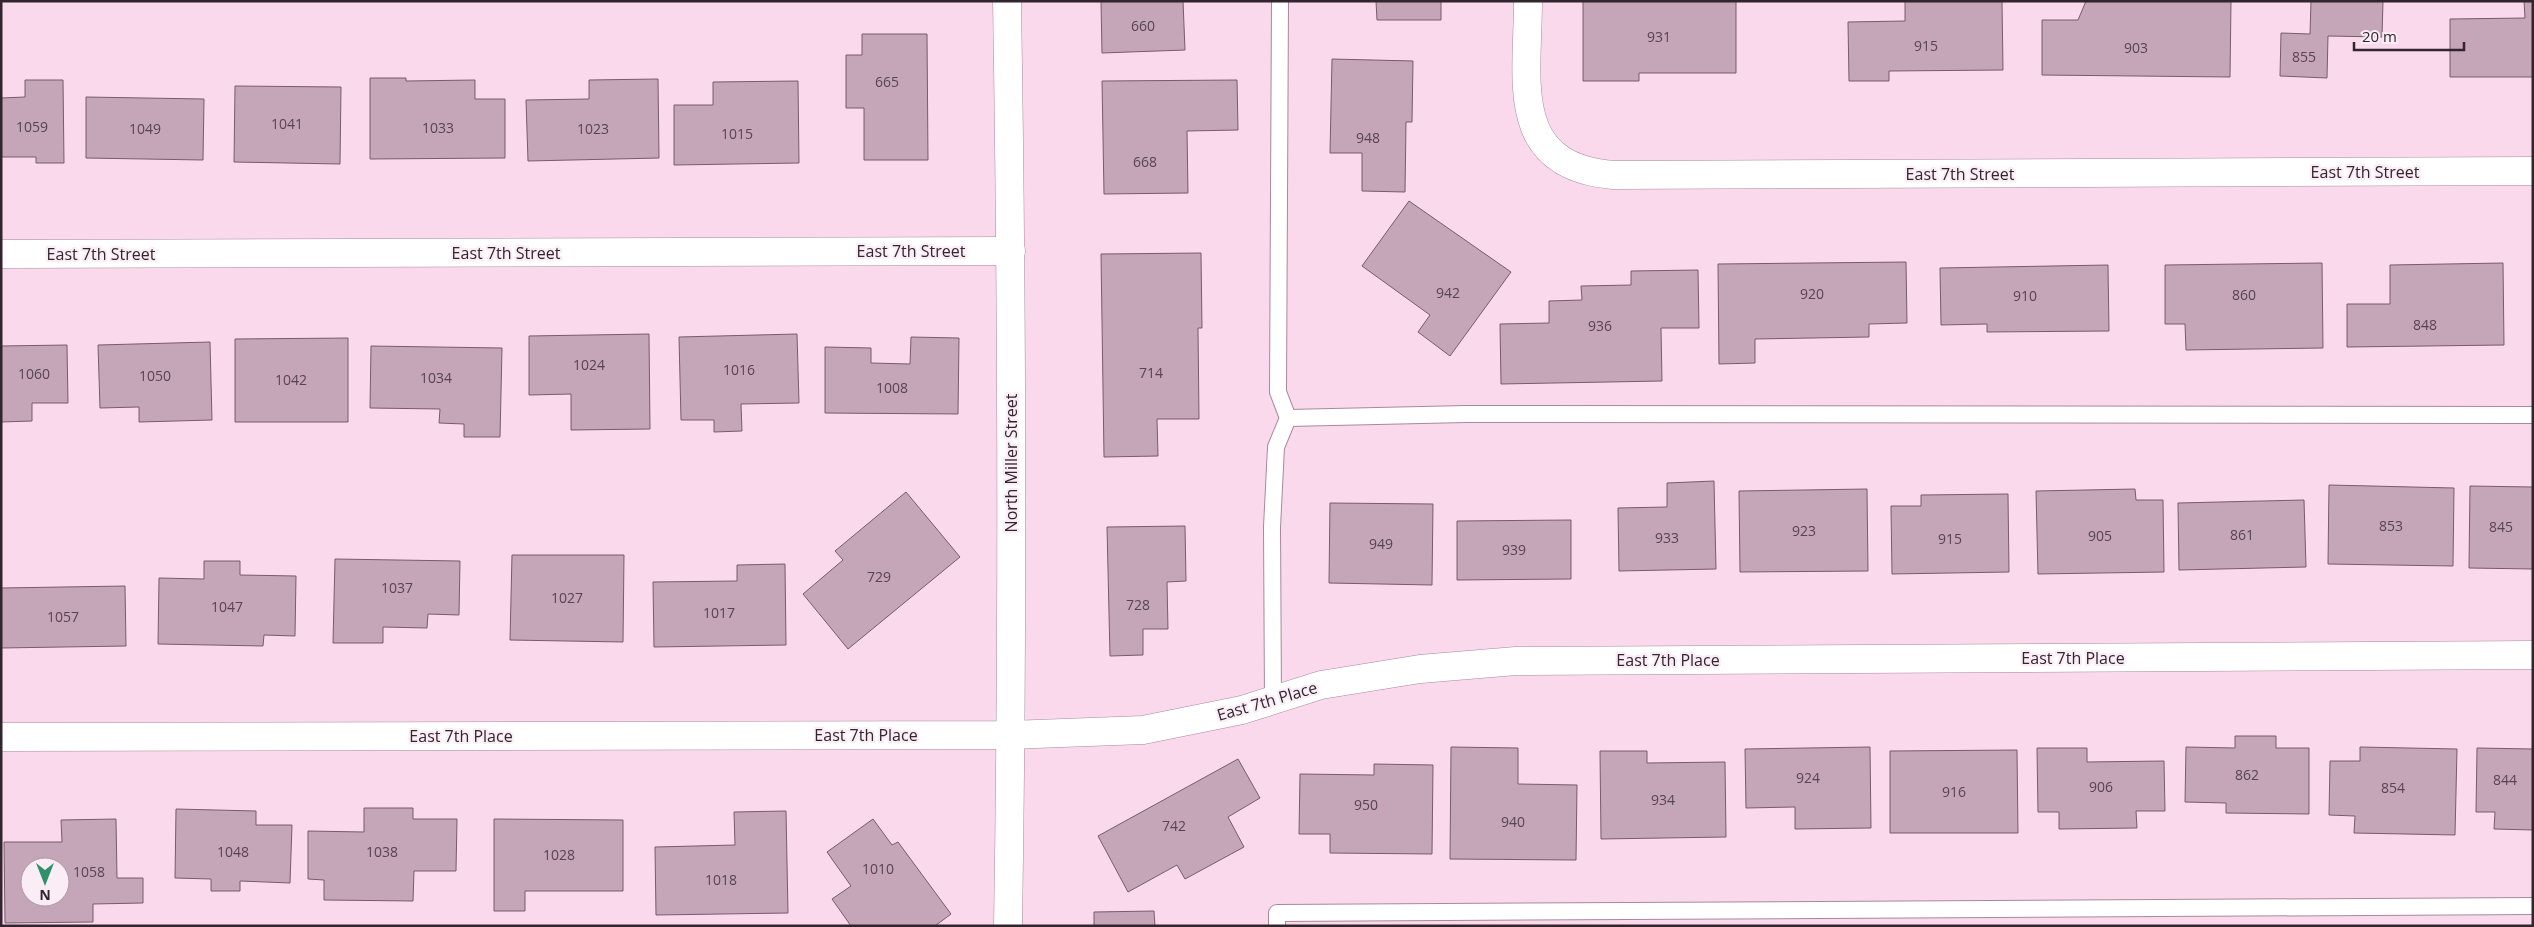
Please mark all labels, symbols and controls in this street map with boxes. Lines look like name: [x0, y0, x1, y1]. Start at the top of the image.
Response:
house number: 660: [1131, 16, 1155, 35]
scale bar: [2354, 20, 2464, 52]
text: 20 m: [2362, 26, 2397, 46]
house number: 931: [1647, 27, 1671, 46]
house number: 915: [1914, 36, 1938, 55]
house number: 903: [2124, 38, 2148, 57]
house number: 855: [2292, 47, 2316, 66]
house number: 665: [875, 72, 899, 91]
house number: 1041: [271, 114, 303, 133]
house number: 1059: [16, 117, 48, 136]
house number: 1033: [422, 118, 454, 137]
house number: 1049: [129, 119, 161, 138]
house number: 1023: [577, 119, 609, 138]
house number: 1015: [721, 124, 753, 143]
house number: 948: [1356, 128, 1380, 147]
house number: 668: [1133, 152, 1157, 171]
street label: East 7th Street: [2311, 161, 2420, 183]
street label: East 7th Street: [1906, 163, 2015, 185]
street label: East 7th Street: [857, 240, 966, 262]
street label: East 7th Street: [452, 242, 561, 264]
street label: East 7th Street: [47, 243, 156, 265]
house number: 942: [1436, 283, 1460, 302]
house number: 920: [1800, 284, 1824, 303]
house number: 860: [2232, 285, 2256, 304]
house number: 910: [2013, 286, 2037, 305]
house number: 848: [2413, 315, 2437, 334]
house number: 936: [1588, 316, 1612, 335]
house number: 1024: [573, 355, 605, 374]
house number: 1016: [723, 360, 755, 379]
house number: 714: [1139, 363, 1163, 382]
house number: 1060: [18, 364, 50, 383]
house number: 1050: [139, 366, 171, 385]
house number: 1034: [420, 368, 452, 387]
house number: 1042: [275, 370, 307, 389]
house number: 1008: [876, 378, 908, 397]
street label: North Miller Street: [1000, 393, 1022, 532]
house number: 853: [2379, 516, 2403, 535]
house number: 845: [2489, 517, 2513, 536]
house number: 923: [1792, 521, 1816, 540]
house number: 861: [2230, 525, 2254, 544]
house number: 905: [2088, 526, 2112, 545]
house number: 933: [1655, 528, 1679, 547]
house number: 915: [1938, 529, 1962, 548]
house number: 949: [1369, 534, 1393, 553]
house number: 939: [1502, 540, 1526, 559]
house number: 729: [867, 567, 891, 586]
house number: 1037: [381, 578, 413, 597]
house number: 1027: [551, 588, 583, 607]
house number: 728: [1126, 595, 1150, 614]
house number: 1047: [211, 597, 243, 616]
house number: 1017: [703, 603, 735, 622]
house number: 1057: [47, 607, 79, 626]
street label: East 7th Place: [2021, 647, 2125, 669]
street label: East 7th Place: [1616, 649, 1720, 671]
street label: East 7th Place: [1214, 676, 1320, 726]
street label: East 7th Place: [814, 724, 918, 746]
street label: East 7th Place: [409, 725, 513, 747]
house number: 862: [2235, 765, 2259, 784]
house number: 924: [1796, 768, 1820, 787]
house number: 844: [2493, 770, 2517, 789]
house number: 906: [2089, 777, 2113, 796]
house number: 854: [2381, 778, 2405, 797]
house number: 916: [1942, 782, 1966, 801]
house number: 934: [1651, 790, 1675, 809]
house number: 950: [1354, 795, 1378, 814]
house number: 940: [1501, 812, 1525, 831]
house number: 742: [1162, 816, 1186, 835]
house number: 1048: [217, 842, 249, 861]
house number: 1038: [366, 842, 398, 861]
house number: 1028: [543, 845, 575, 864]
north arrow: [20, 857, 70, 907]
house number: 1010: [862, 859, 894, 878]
house number: 1058: [73, 862, 105, 881]
house number: 1018: [705, 870, 737, 889]
text: N: [39, 886, 51, 905]

